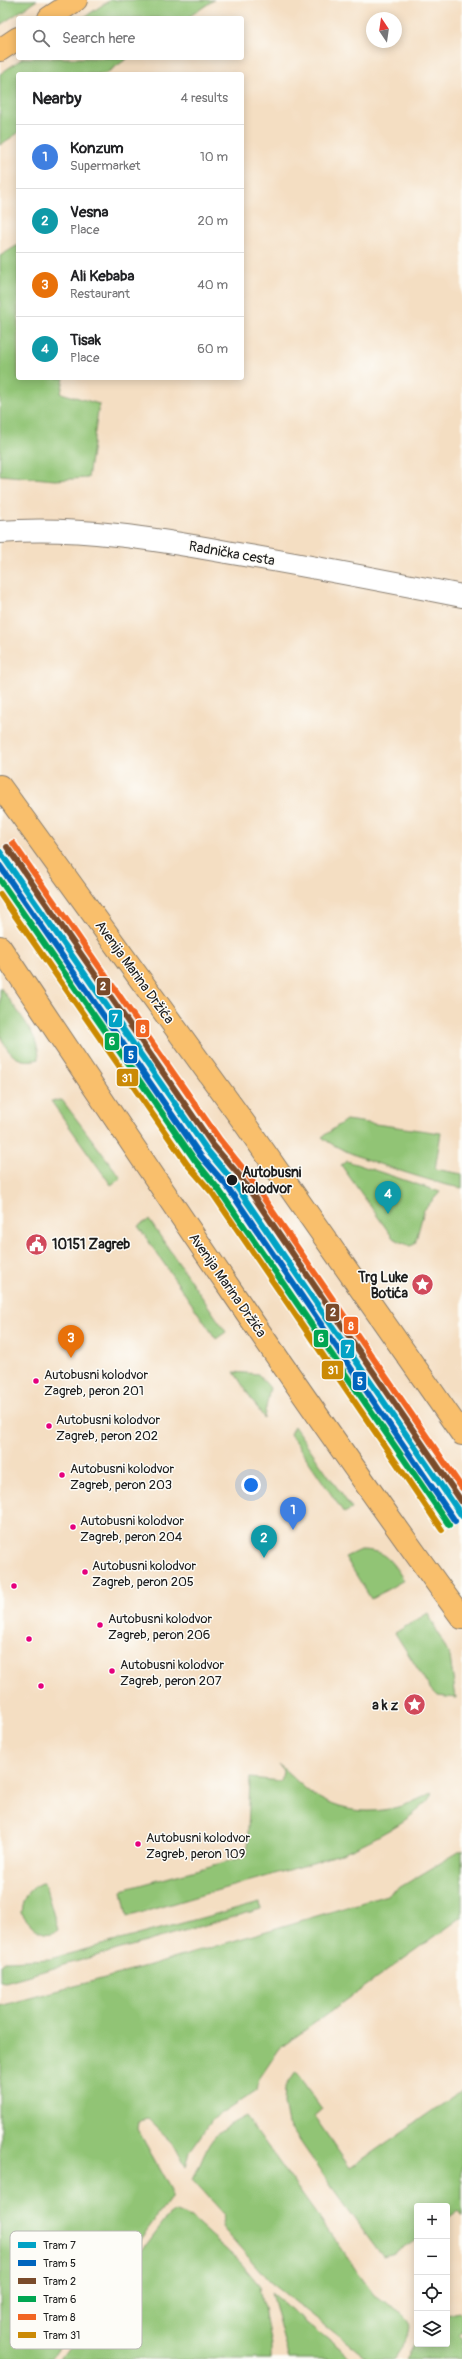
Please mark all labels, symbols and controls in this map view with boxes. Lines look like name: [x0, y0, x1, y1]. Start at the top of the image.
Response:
north arrow: [366, 12, 402, 48]
search box: [16, 16, 244, 60]
icon: search: [30, 27, 52, 49]
text: Search here: [62, 29, 135, 48]
text: Nearby: [32, 88, 81, 109]
text: 4 results: [181, 90, 228, 106]
text: Konzum: [70, 139, 124, 158]
text: 1: [42, 149, 48, 165]
text: 10 m: [200, 149, 228, 165]
text: Supermarket: [70, 158, 141, 174]
text: Vesna: [70, 203, 109, 222]
text: 2: [41, 213, 49, 229]
text: 20 m: [197, 213, 228, 229]
text: Place: [70, 222, 99, 238]
text: Ali Kebaba: [70, 267, 134, 286]
text: 3: [41, 277, 49, 293]
text: 40 m: [197, 277, 228, 293]
text: Restaurant: [70, 286, 130, 302]
text: Tisak: [70, 331, 101, 350]
text: 4: [41, 341, 49, 357]
text: 60 m: [197, 341, 228, 357]
text: Place: [70, 350, 99, 366]
street label: Radnička cesta: [188, 538, 276, 569]
street label: Avenija Marina Držića: [91, 917, 178, 1027]
line badge: 2: [96, 977, 111, 996]
text: 2: [100, 980, 106, 993]
line badge: 7: [108, 1009, 123, 1028]
text: 7: [112, 1012, 118, 1025]
line badge: 8: [135, 1019, 150, 1038]
text: 8: [140, 1023, 146, 1036]
line badge: 6: [104, 1032, 120, 1051]
text: 6: [109, 1035, 116, 1048]
line badge: 5: [123, 1045, 138, 1064]
text: 5: [128, 1049, 134, 1062]
line badge: 31: [116, 1068, 139, 1087]
text: 31: [122, 1072, 132, 1085]
place label: Autobusni kolodvor: [241, 1164, 302, 1197]
marker: Autobusni kolodvor: [225, 1173, 239, 1187]
pin: 4: [375, 1181, 401, 1214]
street label: Avenija Marina Držića: [185, 1230, 270, 1341]
public building icon: 10151 Zagreb: [24, 1231, 50, 1257]
place label: 10151 Zagreb: [52, 1236, 130, 1253]
place label: Trg Luke Botića: [357, 1269, 409, 1302]
place icon: Trg Luke Botića: [410, 1272, 436, 1298]
line badge: 2: [325, 1303, 340, 1322]
text: 2: [330, 1306, 336, 1319]
line badge: 8: [343, 1316, 359, 1335]
text: 8: [348, 1320, 354, 1333]
pin: 3: [58, 1325, 84, 1358]
line badge: 6: [313, 1329, 329, 1348]
text: 6: [318, 1332, 325, 1345]
line badge: 7: [340, 1339, 355, 1359]
text: 7: [345, 1343, 351, 1356]
line badge: 31: [321, 1360, 344, 1380]
text: 31: [328, 1364, 338, 1377]
place label: Autobusni kolodvor Zagreb, peron 201: [44, 1367, 149, 1399]
line badge: 5: [352, 1371, 367, 1391]
text: 5: [357, 1375, 363, 1388]
marker: Autobusni kolodvor Zagreb, peron 201: [31, 1376, 41, 1386]
place label: Autobusni kolodvor Zagreb, peron 202: [56, 1412, 161, 1444]
marker: Autobusni kolodvor Zagreb, peron 202: [44, 1421, 54, 1431]
place label: Autobusni kolodvor Zagreb, peron 203: [70, 1461, 175, 1493]
marker: Autobusni kolodvor Zagreb, peron 203: [57, 1470, 67, 1480]
your location: [241, 1475, 261, 1495]
pin: 1: [280, 1497, 306, 1530]
place label: Autobusni kolodvor Zagreb, peron 204: [80, 1513, 185, 1545]
marker: Autobusni kolodvor Zagreb, peron 204: [68, 1522, 78, 1532]
pin: 2: [251, 1525, 277, 1558]
place label: Autobusni kolodvor Zagreb, peron 205: [92, 1558, 197, 1590]
marker: Autobusni kolodvor Zagreb, peron 205: [80, 1567, 90, 1577]
unlabelled marker: [9, 1581, 19, 1591]
place label: Autobusni kolodvor Zagreb, peron 206: [108, 1611, 213, 1643]
marker: Autobusni kolodvor Zagreb, peron 206: [95, 1620, 105, 1630]
unlabelled marker: [24, 1634, 34, 1644]
place label: Autobusni kolodvor Zagreb, peron 207: [120, 1657, 225, 1689]
marker: Autobusni kolodvor Zagreb, peron 207: [107, 1666, 117, 1676]
unlabelled marker: [36, 1681, 46, 1691]
place icon: a k z: [401, 1692, 427, 1718]
place label: a k z: [372, 1697, 399, 1714]
place label: Autobusni kolodvor Zagreb, peron 109: [146, 1830, 251, 1862]
marker: Autobusni kolodvor Zagreb, peron 109: [133, 1839, 143, 1849]
map controls: [414, 2203, 450, 2347]
button: +: [414, 2203, 450, 2239]
legend: [10, 2231, 142, 2349]
text: Tram 7: [43, 2239, 76, 2252]
button: −: [414, 2239, 450, 2275]
text: Tram 5: [43, 2257, 76, 2270]
text: Tram 2: [43, 2275, 76, 2288]
button: locate: [414, 2275, 450, 2311]
text: Tram 6: [43, 2293, 76, 2306]
text: Tram 8: [43, 2311, 76, 2324]
button: layers: [414, 2311, 450, 2347]
text: Tram 31: [43, 2329, 80, 2342]

